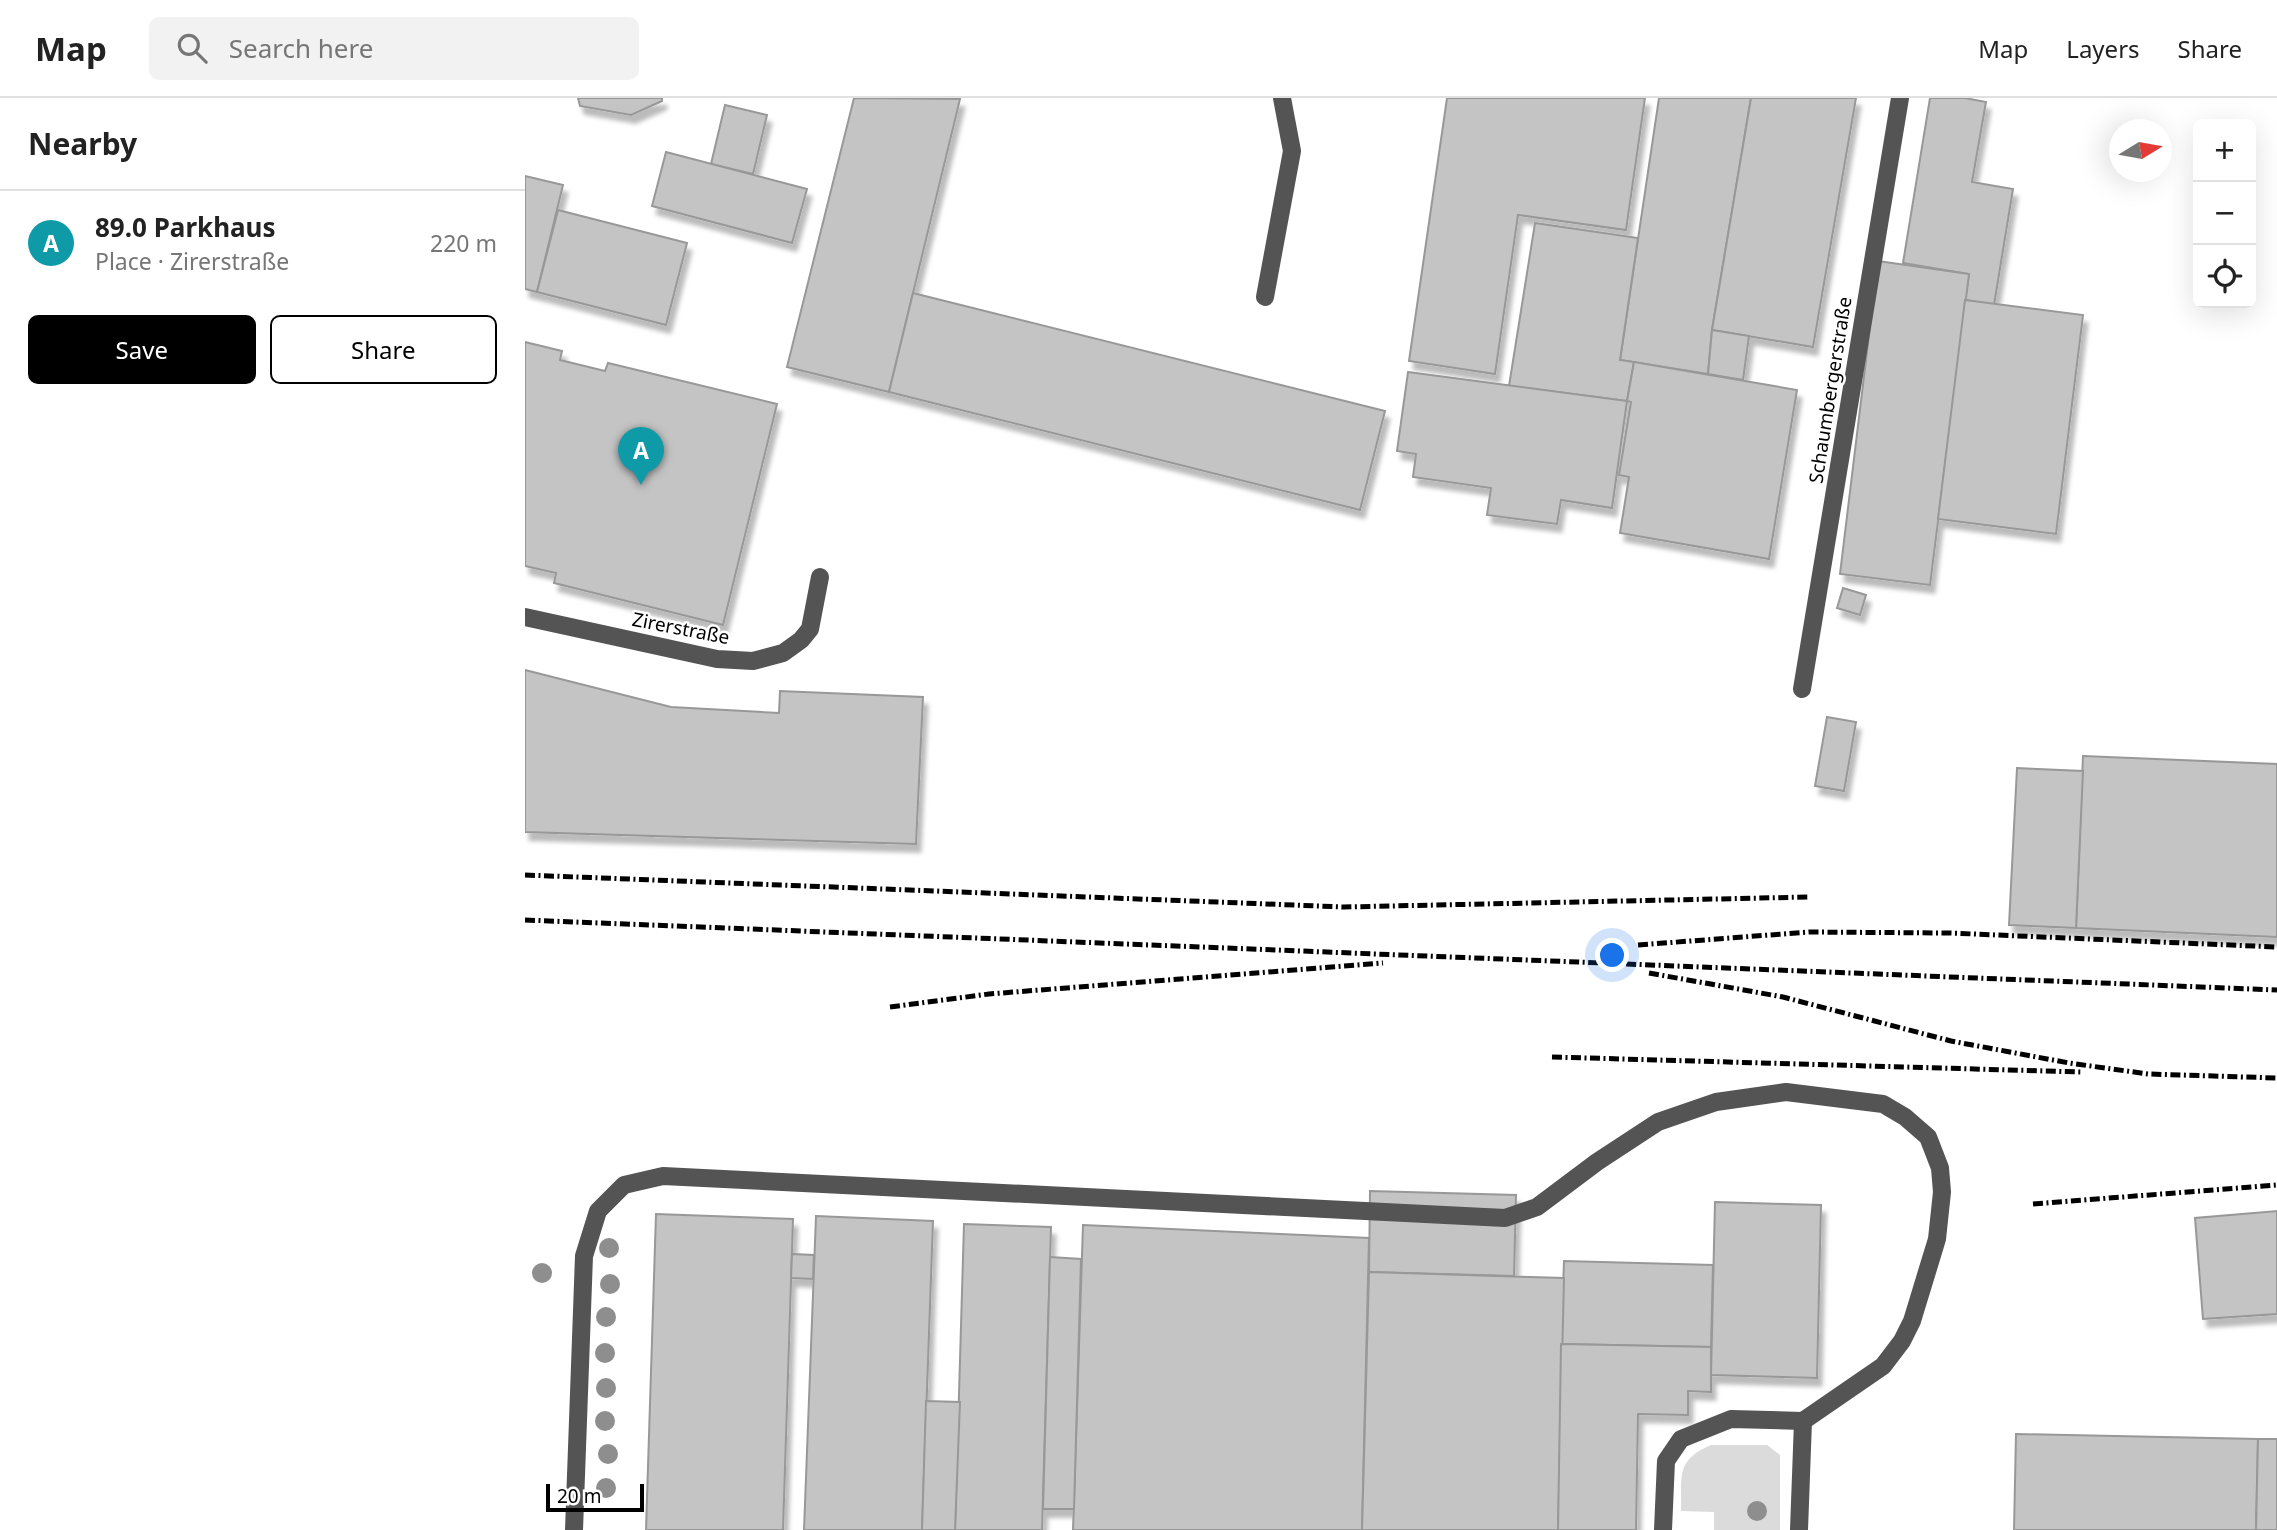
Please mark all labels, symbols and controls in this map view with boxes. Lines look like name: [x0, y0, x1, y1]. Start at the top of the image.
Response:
search box: [149, 17, 639, 80]
text: Map: [35, 26, 107, 71]
icon: search: [173, 29, 211, 67]
text: Search here: [229, 30, 373, 66]
text: Map: [1978, 32, 2028, 65]
text: Layers: [2066, 32, 2140, 65]
text: Share: [2178, 32, 2242, 65]
north arrow: [2109, 119, 2172, 182]
map controls: [2193, 119, 2256, 308]
button: +: [2193, 119, 2256, 182]
text: Nearby: [28, 123, 137, 164]
button: −: [2193, 182, 2256, 245]
text: 89.0 Parkhaus: [95, 209, 276, 245]
text: A: [43, 227, 59, 259]
text: 220 m: [430, 227, 497, 259]
text: Place · Zirerstraße: [95, 245, 289, 277]
button: locate: [2193, 245, 2256, 308]
street label: Schaumbergerstraße: [1802, 295, 1858, 485]
button: Save: [28, 315, 256, 384]
button: Share: [270, 315, 497, 384]
pin: A: [618, 427, 664, 485]
street label: Zirerstraße: [630, 606, 732, 650]
your location: [1595, 938, 1629, 972]
scale bar: [546, 1481, 644, 1513]
text: 20 m: [557, 1483, 601, 1509]

